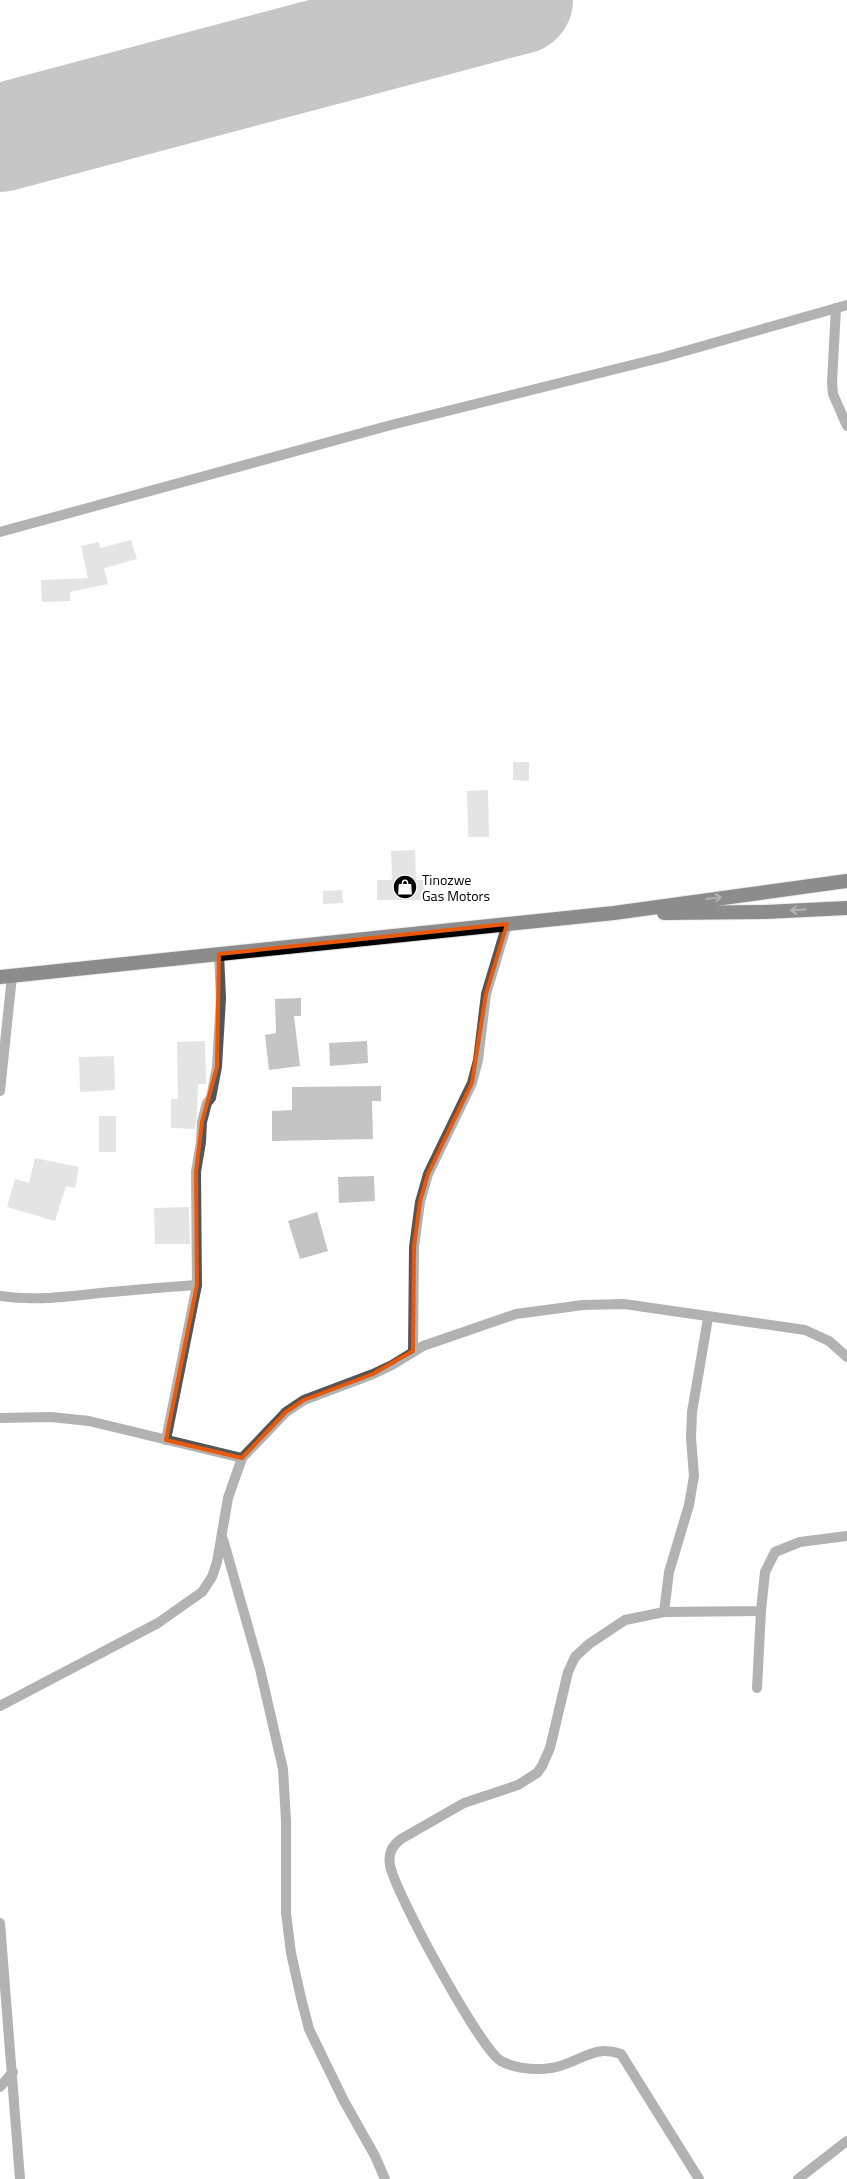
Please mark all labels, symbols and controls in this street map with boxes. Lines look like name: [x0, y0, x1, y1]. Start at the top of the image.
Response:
place label: Tinozwe Gas Motors: [422, 869, 490, 906]
shop icon: Tinozwe Gas Motors: [392, 874, 418, 900]
one-way arrow: [706, 893, 722, 903]
one-way arrow: [791, 906, 807, 915]

